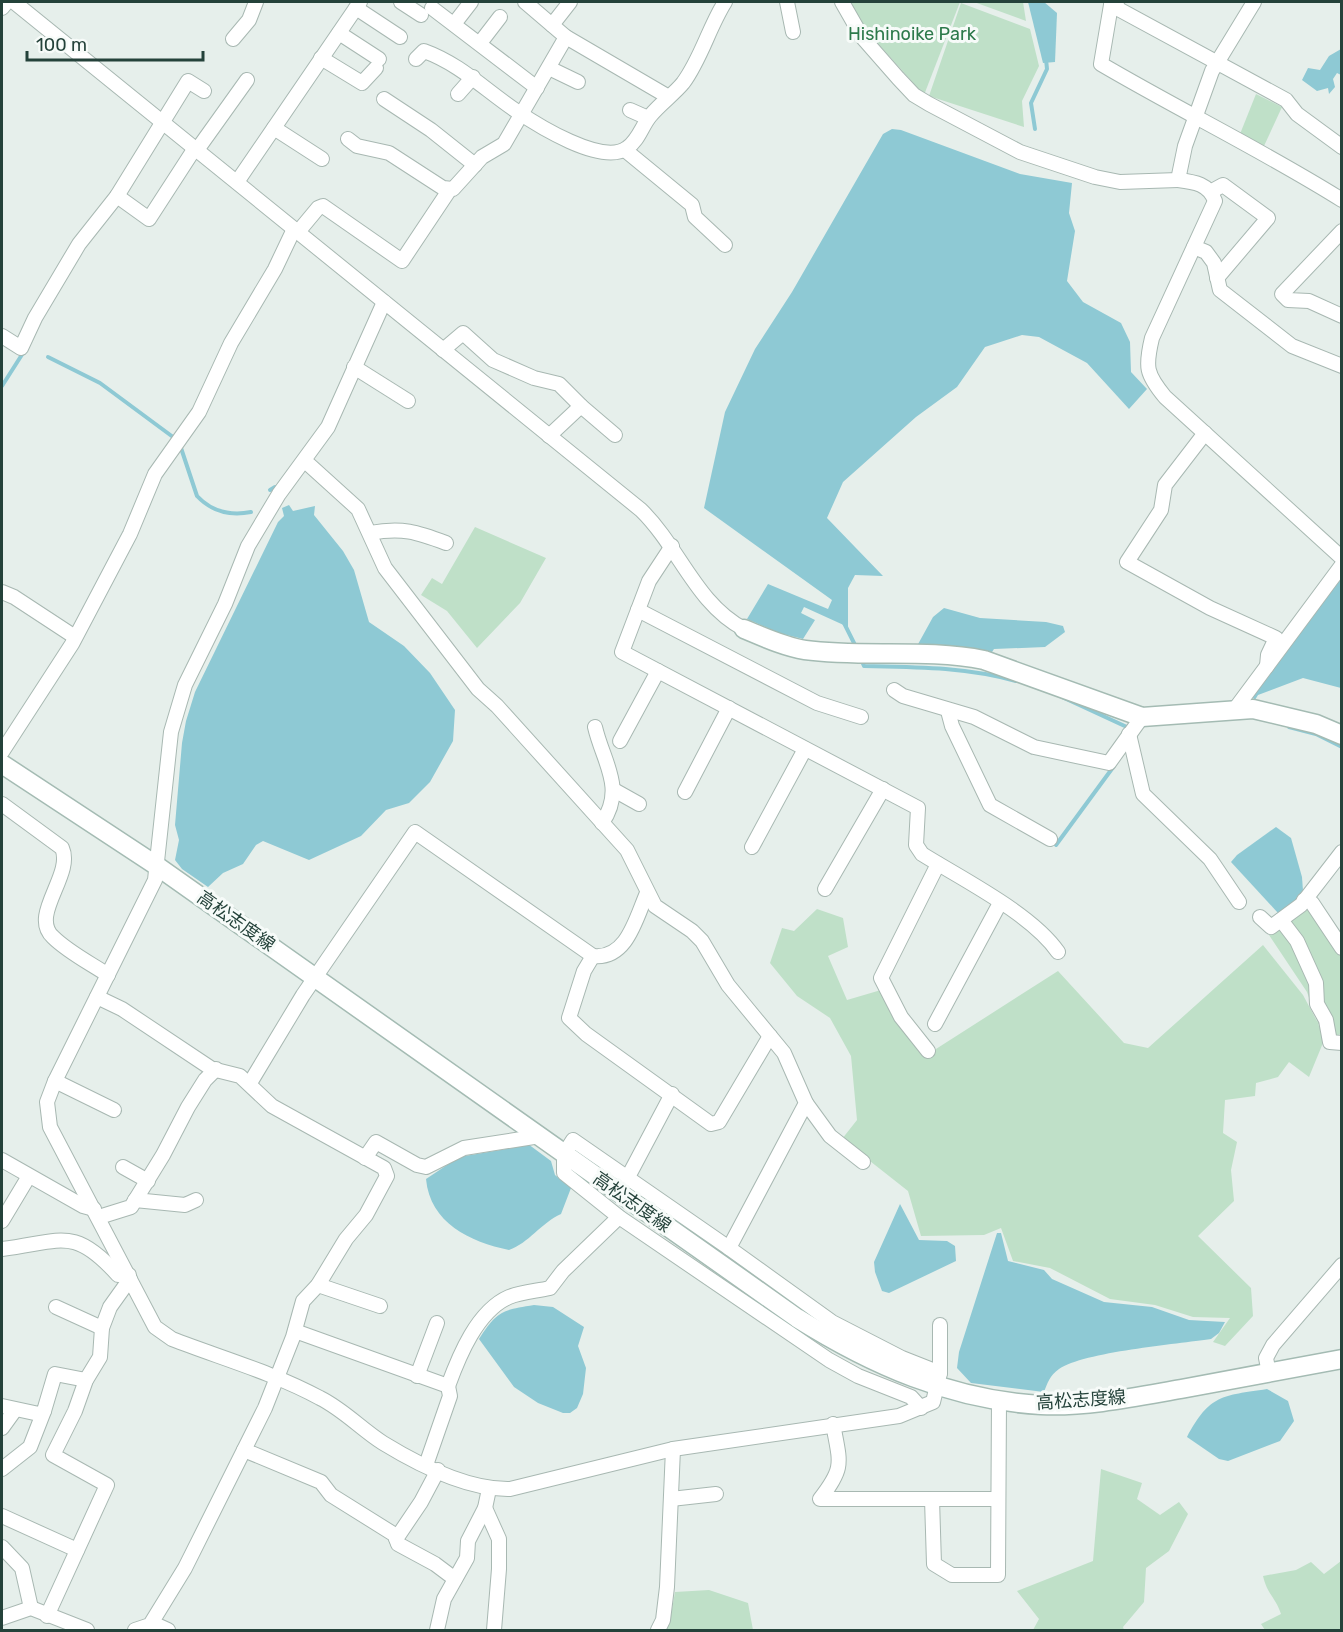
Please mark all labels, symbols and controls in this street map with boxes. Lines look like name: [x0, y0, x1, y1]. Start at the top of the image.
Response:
park label: Hishinoike Park: [848, 23, 977, 45]
scale bar: [27, 24, 202, 62]
text: 100 m: [36, 34, 87, 56]
street label: 高松志度線: [193, 886, 279, 956]
street label: 高松志度線: [589, 1167, 675, 1237]
street label: 高松志度線: [1035, 1386, 1127, 1414]

